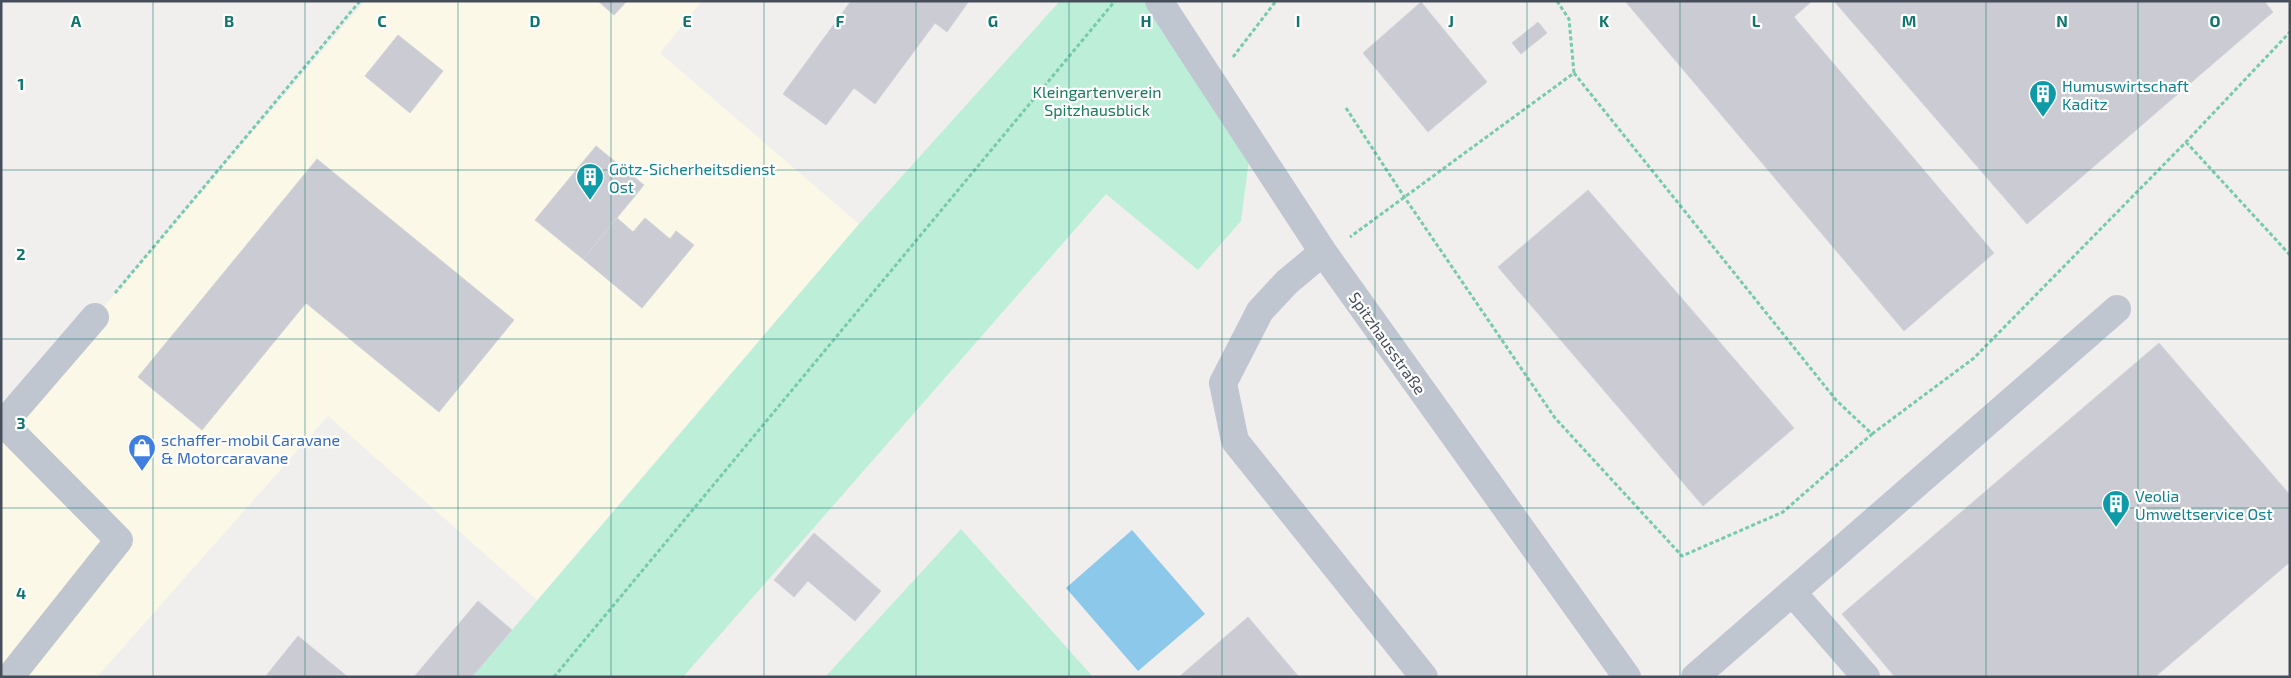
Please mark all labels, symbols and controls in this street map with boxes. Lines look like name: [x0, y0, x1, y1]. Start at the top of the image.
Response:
text: A: [71, 11, 82, 30]
text: B: [224, 11, 234, 30]
text: C: [377, 11, 387, 30]
text: D: [530, 11, 541, 30]
text: E: [682, 11, 692, 30]
text: F: [836, 11, 845, 30]
text: G: [988, 11, 998, 30]
text: H: [1140, 11, 1152, 30]
text: I: [1296, 11, 1300, 30]
text: J: [1448, 11, 1454, 30]
text: K: [1599, 11, 1610, 30]
text: L: [1752, 11, 1761, 30]
text: M: [1902, 11, 1916, 30]
text: N: [2056, 11, 2068, 30]
text: O: [2209, 11, 2221, 30]
text: 1: [18, 74, 24, 93]
place label: Humuswirtschaft Kaditz: [2062, 76, 2189, 113]
building icon: Humuswirtschaft Kaditz: [2028, 79, 2058, 118]
park label: Kleingartenverein Spitzhausblick: [1032, 82, 1162, 119]
place label: Götz-Sicherheitsdienst Ost: [609, 159, 775, 196]
building icon: Götz-Sicherheitsdienst Ost: [575, 162, 605, 201]
text: 2: [16, 244, 26, 263]
street label: Spitzhausstraße: [1346, 288, 1430, 398]
text: 3: [16, 413, 26, 432]
place label: schaffer-mobil Caravane & Motorcaravane: [161, 430, 340, 467]
shop icon: schaffer-mobil Caravane & Motorcaravane: [127, 433, 157, 472]
place label: Veolia Umweltservice Ost: [2135, 486, 2273, 523]
building icon: Veolia Umweltservice Ost: [2101, 489, 2131, 528]
text: 4: [16, 583, 26, 602]

